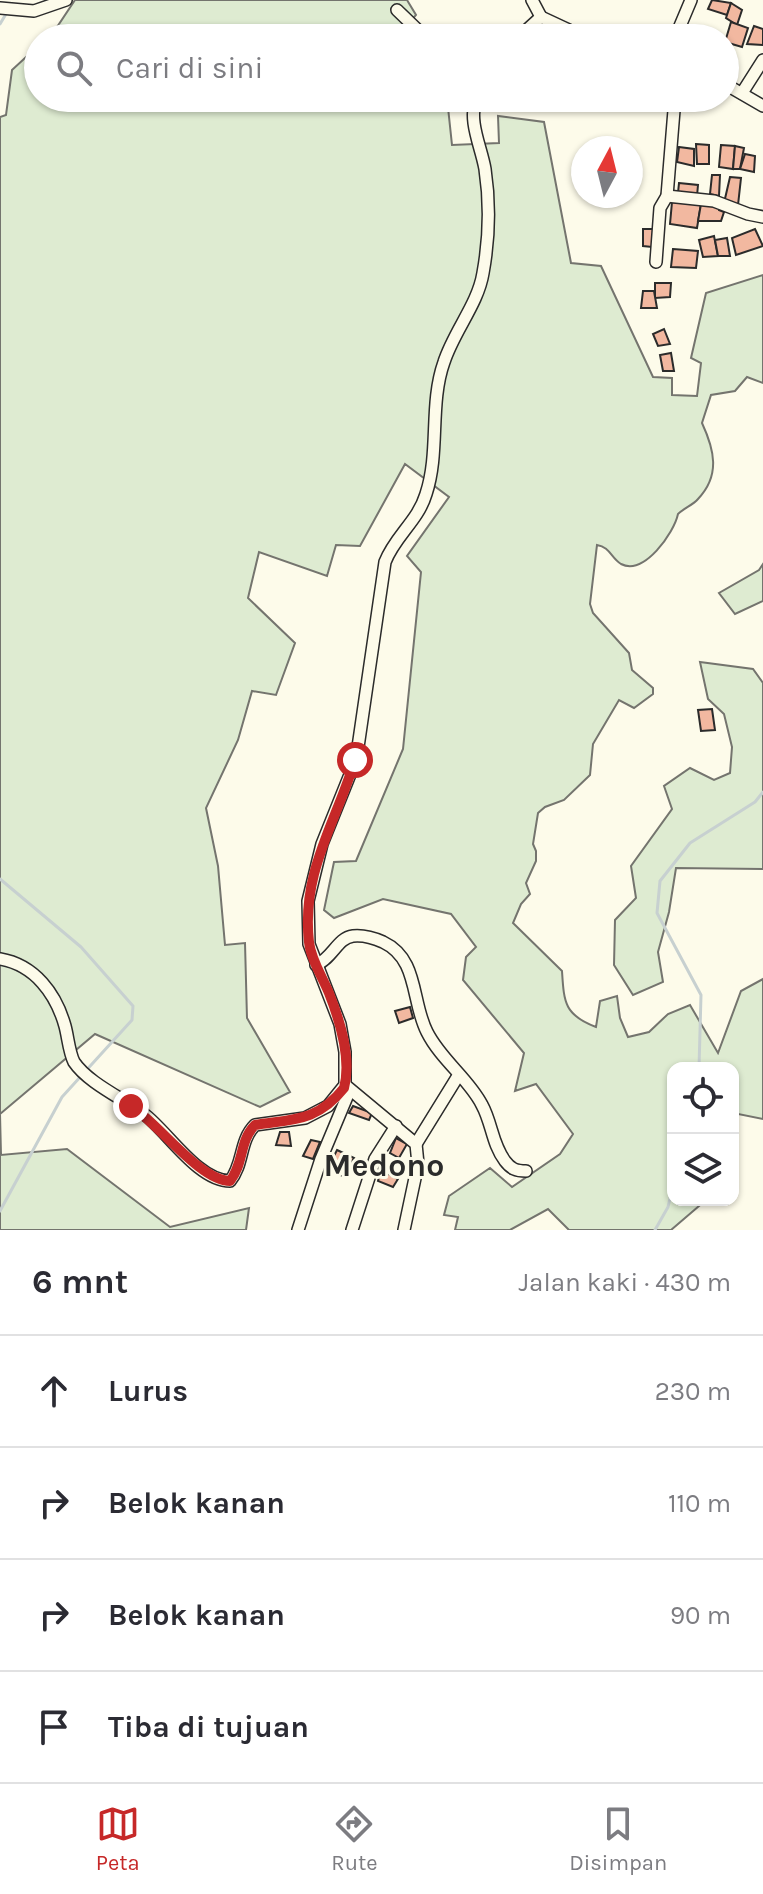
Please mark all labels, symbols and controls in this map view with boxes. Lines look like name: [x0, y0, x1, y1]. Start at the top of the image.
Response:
search box: [24, 24, 739, 112]
icon: search: [52, 46, 96, 90]
text: Cari di sini: [116, 50, 263, 86]
north arrow: [571, 136, 643, 208]
route start: [337, 742, 373, 778]
map controls: [667, 1062, 739, 1206]
button: locate: [667, 1062, 739, 1134]
route end: [113, 1088, 149, 1124]
button: layers: [667, 1134, 739, 1206]
district label: Medono: [324, 1147, 444, 1184]
text: 6 mnt: [32, 1262, 128, 1302]
text: Jalan kaki · 430 m: [519, 1267, 731, 1298]
icon: ahead: [32, 1369, 76, 1413]
text: Lurus: [108, 1373, 188, 1409]
text: 230 m: [655, 1376, 731, 1407]
icon: right: [32, 1481, 76, 1525]
text: Belok kanan: [108, 1485, 285, 1521]
text: 110 m: [668, 1488, 731, 1519]
icon: right: [32, 1593, 76, 1637]
text: Belok kanan: [108, 1597, 285, 1633]
text: 90 m: [670, 1600, 731, 1631]
icon: arrive: [32, 1705, 76, 1749]
text: Tiba di tujuan: [108, 1709, 309, 1745]
tab: Peta: [96, 1802, 140, 1876]
tab: Rute: [331, 1802, 378, 1876]
tab: Disimpan: [569, 1802, 667, 1876]

